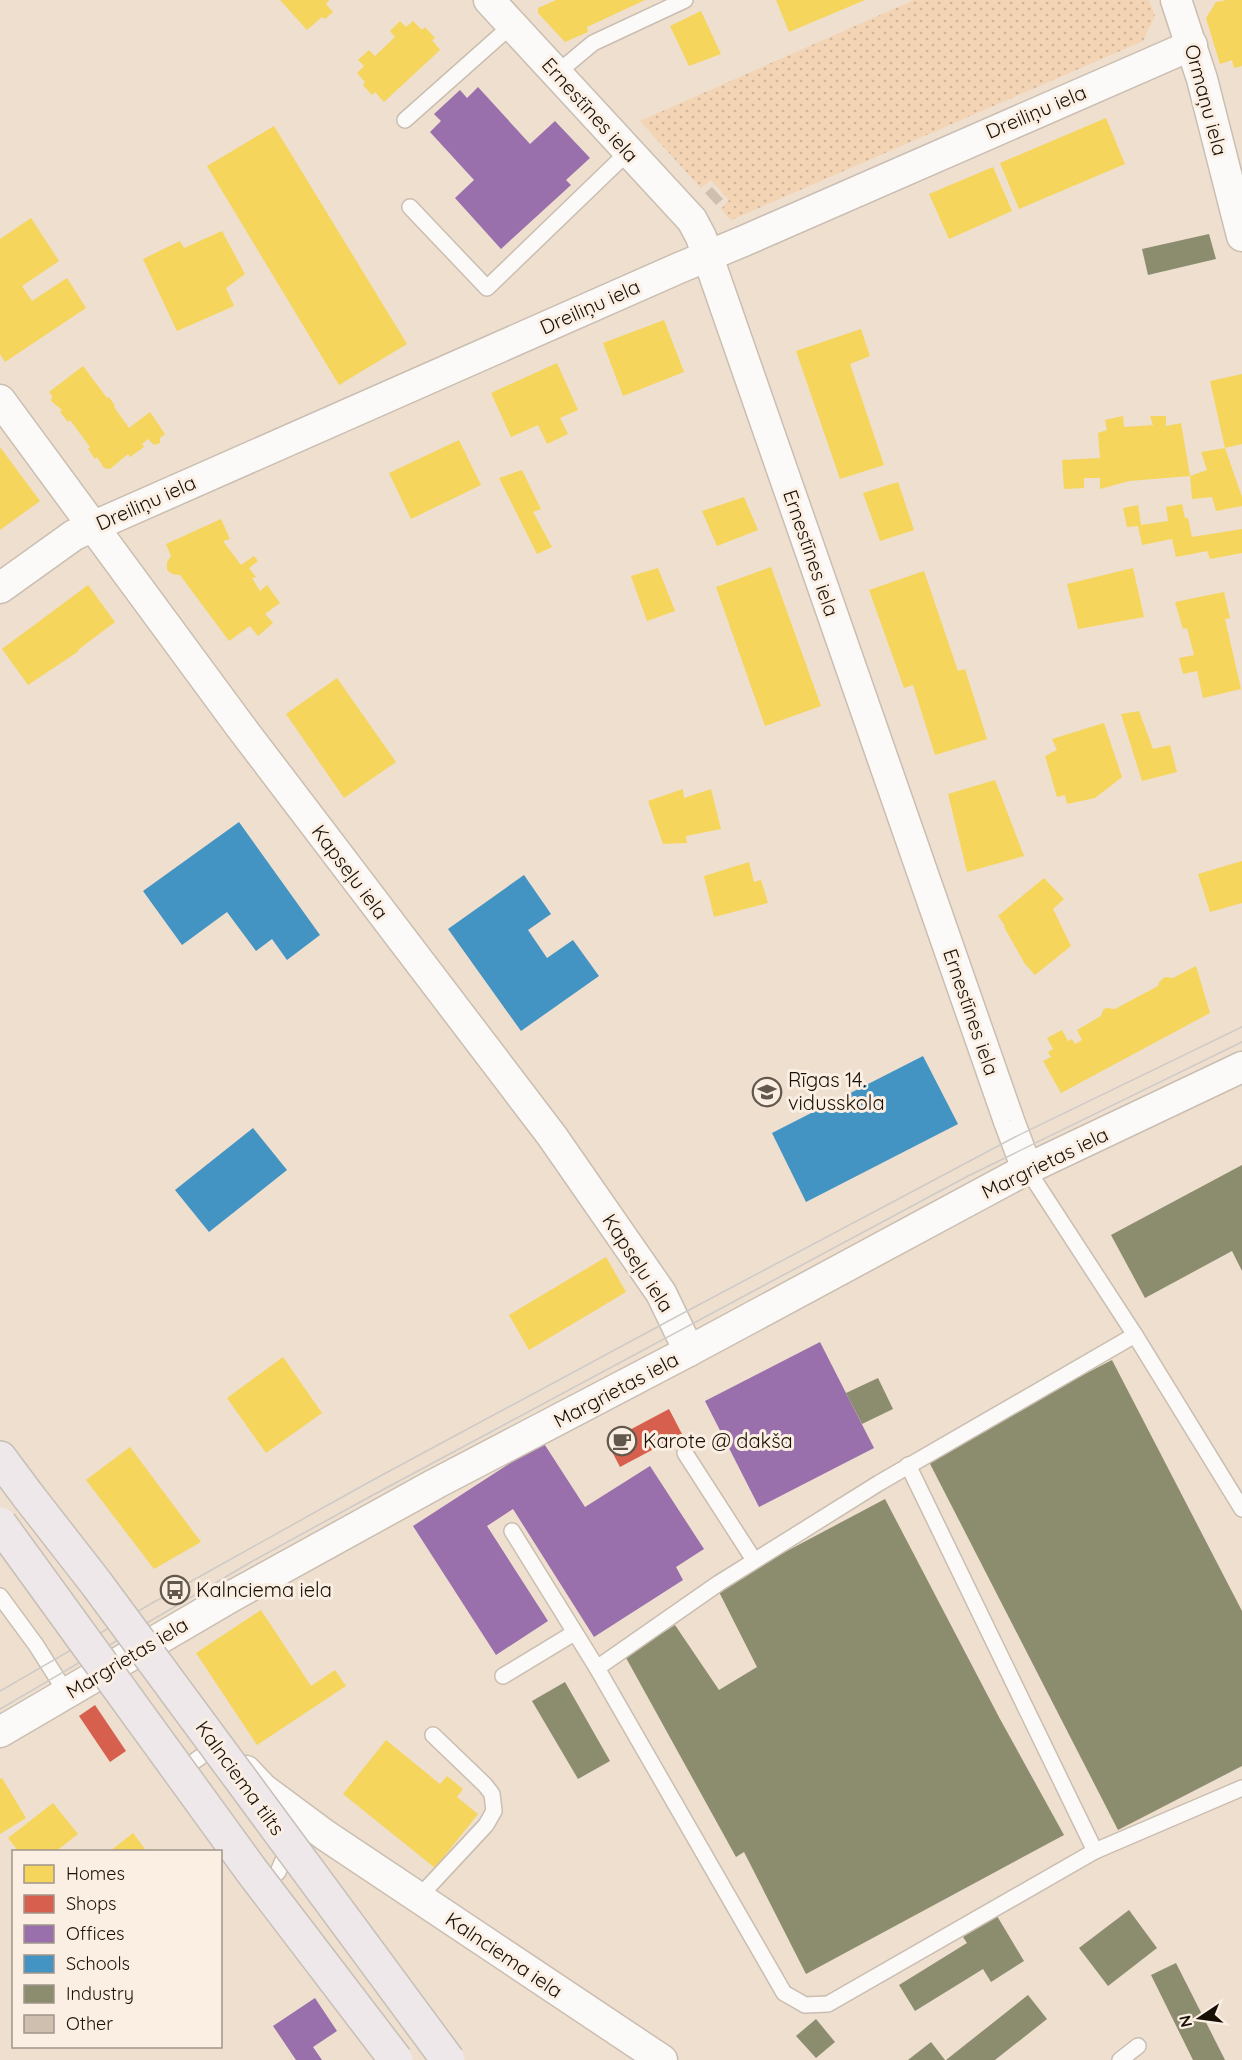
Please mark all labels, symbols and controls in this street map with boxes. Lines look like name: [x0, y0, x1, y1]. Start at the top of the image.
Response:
street label: Ormaņu iela: [1180, 42, 1233, 158]
street label: Ernestīnes iela: [537, 52, 644, 167]
street label: Dreiliņu iela: [982, 79, 1090, 144]
street label: Dreiliņu iela: [536, 273, 644, 340]
street label: Dreiliņu iela: [92, 469, 200, 536]
street label: Ernestīnes iela: [778, 486, 845, 619]
street label: Kapseļu iela: [307, 819, 394, 924]
street label: Ernestīnes iela: [938, 945, 1005, 1078]
place label: Rīgas 14. vidusskola: [788, 1067, 885, 1115]
school or university icon: Rīgas 14. vidusskola: [751, 1076, 783, 1108]
street label: Margrietas iela: [977, 1121, 1112, 1204]
street label: Kapseļu iela: [597, 1209, 679, 1317]
street label: Margrietas iela: [549, 1346, 683, 1433]
cafe icon: Karote @ dakša: [606, 1425, 638, 1457]
place label: Karote @ dakša: [643, 1428, 793, 1453]
bus stop icon: Kalnciema iela: [159, 1574, 191, 1606]
place label: Kalnciema iela: [196, 1577, 332, 1602]
street label: Margrietas iela: [61, 1611, 192, 1704]
street label: Kalnciema tilts: [190, 1715, 290, 1840]
legend: [12, 1850, 222, 2048]
text: Homes: [66, 1862, 125, 1885]
text: Shops: [66, 1892, 117, 1915]
street label: Kalnciema iela: [441, 1906, 568, 2003]
text: Offices: [66, 1922, 125, 1945]
text: Schools: [66, 1952, 130, 1975]
text: Industry: [66, 1982, 134, 2005]
north arrow: [1170, 1988, 1230, 2048]
text: Other: [66, 2012, 113, 2035]
text: N: [1174, 2013, 1196, 2029]

